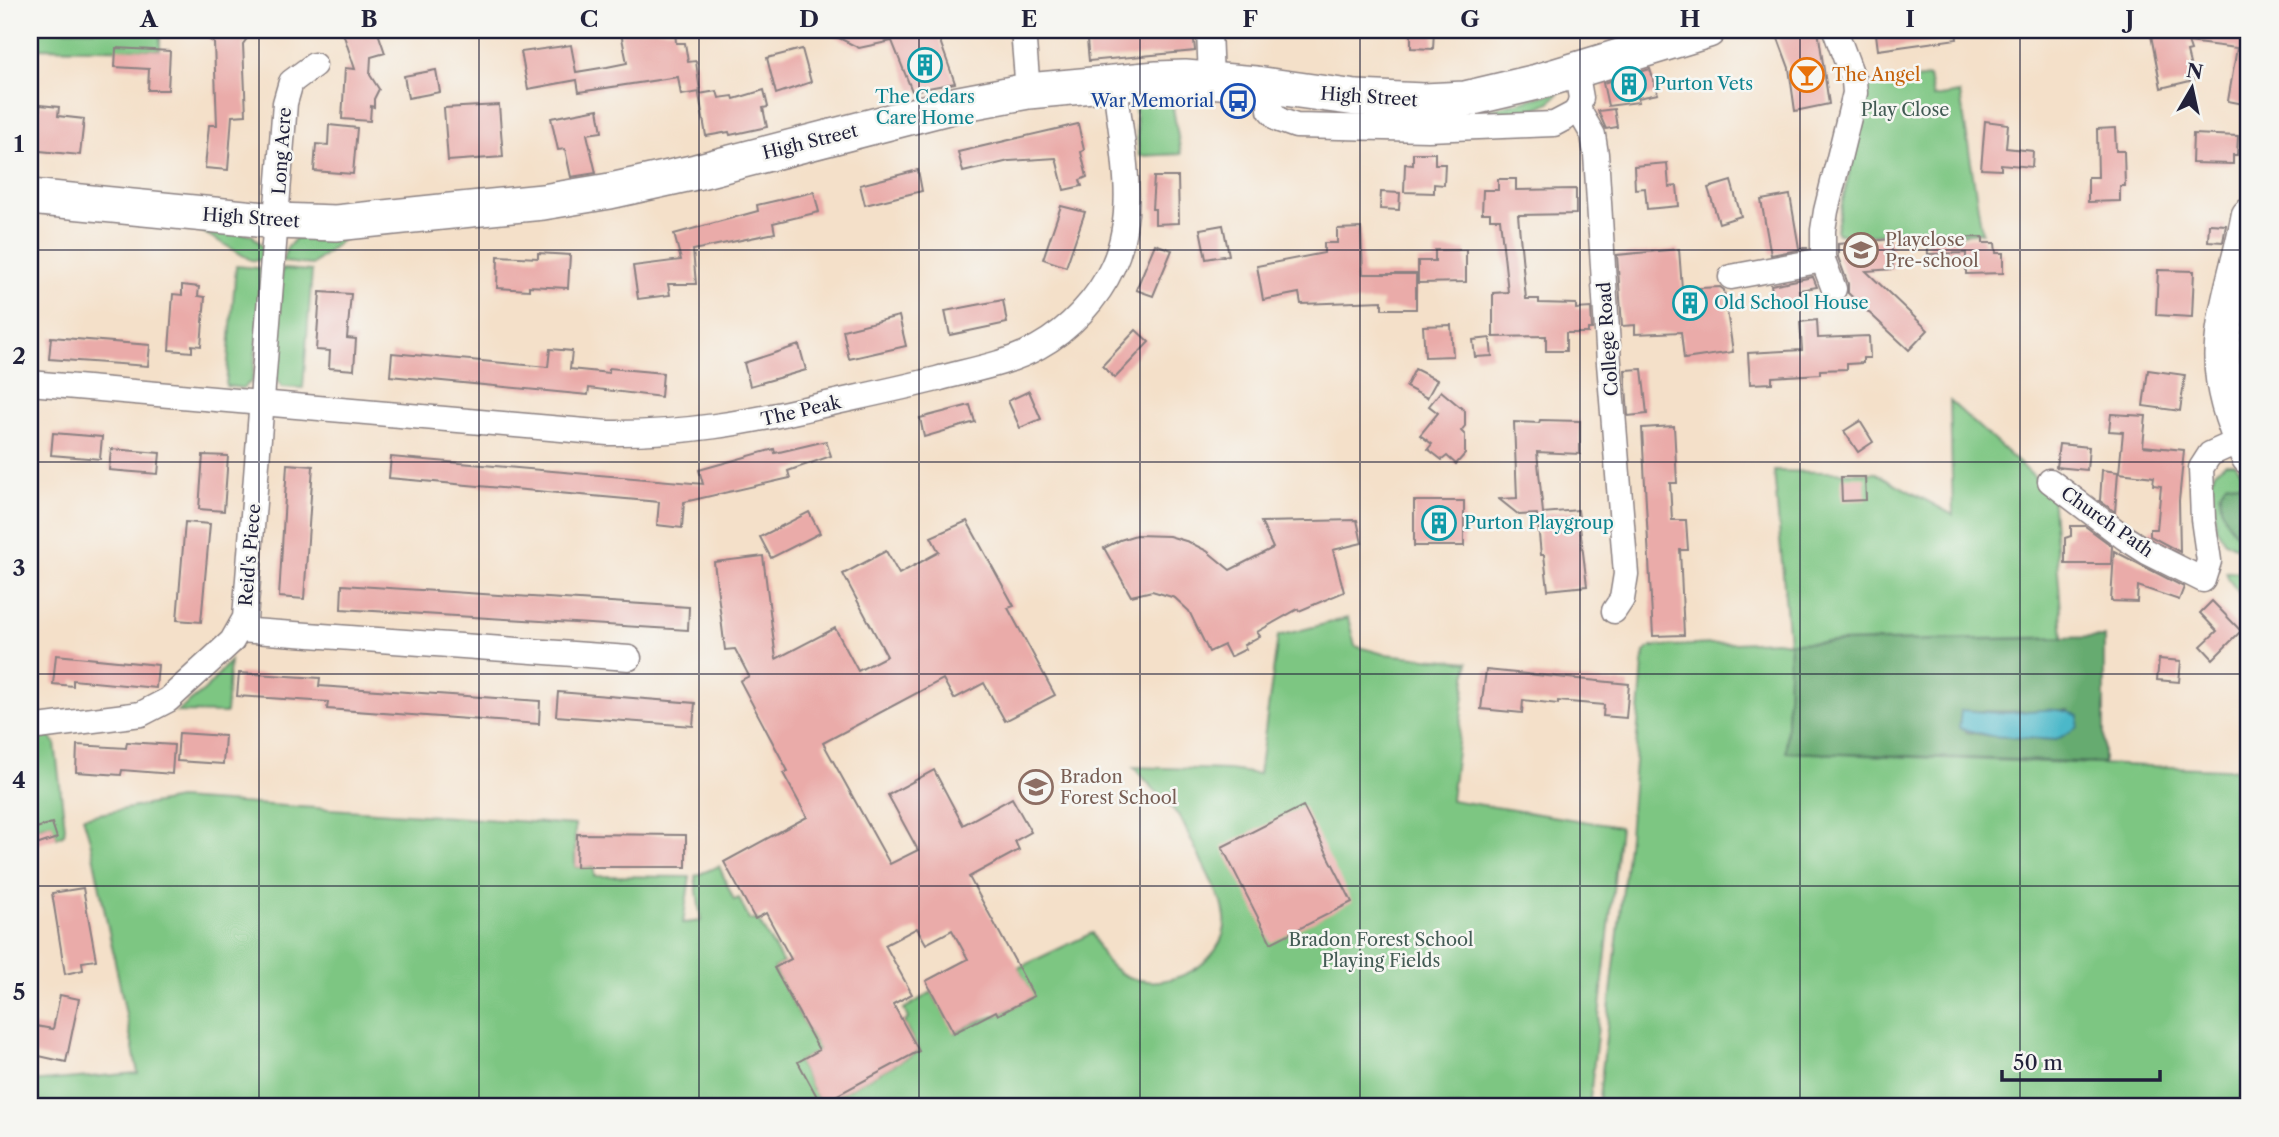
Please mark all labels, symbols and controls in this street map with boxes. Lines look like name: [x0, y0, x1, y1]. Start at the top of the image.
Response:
text: A: [139, 5, 159, 33]
text: B: [360, 5, 378, 33]
text: C: [580, 5, 598, 33]
text: D: [799, 5, 819, 33]
text: E: [1021, 5, 1037, 33]
text: F: [1242, 5, 1258, 33]
text: G: [1460, 5, 1480, 33]
text: H: [1680, 5, 1701, 33]
text: I: [1905, 5, 1915, 33]
text: J: [2121, 5, 2135, 33]
building icon: The Cedars Care Home: [906, 46, 944, 84]
north arrow: [2156, 52, 2226, 122]
bar icon: The Angel: [1788, 56, 1826, 94]
text: N: [2185, 59, 2205, 84]
place label: The Angel: [1832, 64, 1920, 86]
building icon: Purton Vets: [1610, 65, 1648, 103]
place label: Purton Vets: [1654, 73, 1753, 95]
bus stop icon: War Memorial: [1219, 82, 1257, 120]
street label: High Street: [1320, 83, 1419, 111]
place label: The Cedars Care Home: [875, 86, 975, 129]
place label: War Memorial: [1090, 90, 1214, 112]
park label: Play Close: [1861, 99, 1949, 121]
street label: Long Acre: [268, 107, 296, 195]
street label: High Street: [760, 119, 861, 164]
text: 1: [14, 130, 25, 158]
street label: High Street: [202, 204, 301, 232]
place label: Playclose Pre-school: [1885, 229, 1979, 272]
school or university icon: Playclose Pre-school: [1842, 231, 1880, 269]
street label: College Road: [1593, 281, 1623, 397]
building icon: Old School House: [1671, 284, 1709, 322]
place label: Old School House: [1714, 292, 1869, 314]
text: 2: [12, 342, 26, 370]
street label: The Peak: [759, 391, 845, 431]
street label: Church Path: [2057, 482, 2157, 562]
street label: Reid's Piece: [235, 503, 265, 607]
building icon: Purton Playgroup: [1420, 504, 1458, 542]
place label: Purton Playgroup: [1464, 512, 1614, 534]
text: 3: [13, 554, 26, 582]
text: 4: [12, 766, 26, 794]
place label: Bradon Forest School: [1060, 766, 1177, 809]
school or university icon: Bradon Forest School: [1017, 768, 1055, 806]
park label: Bradon Forest School Playing Fields: [1289, 929, 1473, 972]
text: 5: [13, 978, 25, 1006]
scale bar: [2002, 1039, 2160, 1083]
text: 50 m: [2013, 1050, 2063, 1075]

